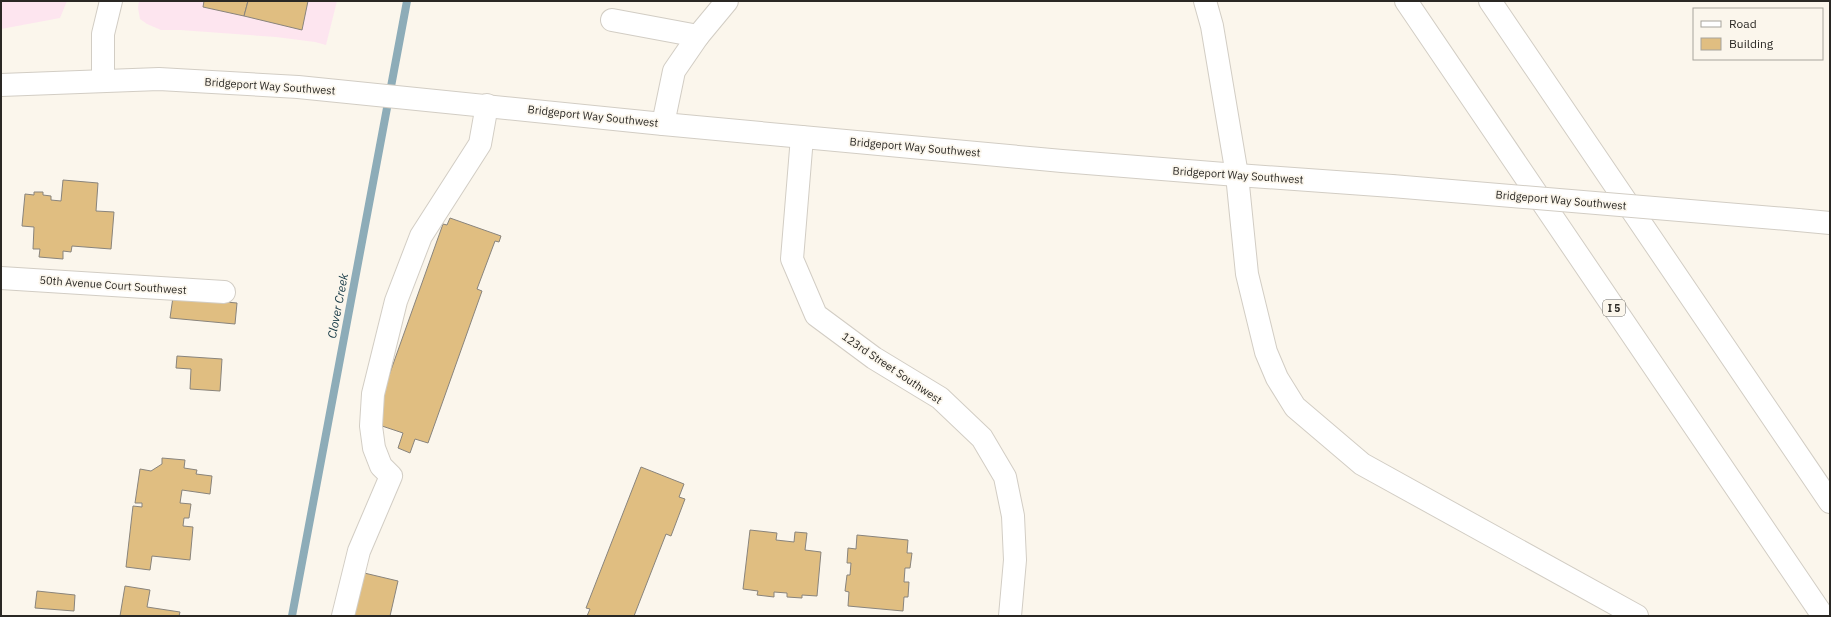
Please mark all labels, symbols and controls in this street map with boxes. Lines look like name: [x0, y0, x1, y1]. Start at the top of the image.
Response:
legend: [1693, 8, 1823, 60]
text: Road: [1729, 16, 1757, 31]
text: Building: [1729, 36, 1774, 51]
street label: Bridgeport Way Southwest: [204, 74, 336, 98]
street label: Bridgeport Way Southwest: [527, 102, 659, 130]
street label: Bridgeport Way Southwest: [849, 134, 981, 160]
street label: Bridgeport Way Southwest: [1172, 163, 1304, 187]
street label: Bridgeport Way Southwest: [1495, 187, 1627, 213]
water label: Clover Creek: [324, 271, 351, 340]
street label: 50th Avenue Court Southwest: [39, 273, 187, 297]
road number: I 5: [1603, 300, 1625, 316]
street label: 123rd Street Southwest: [839, 329, 945, 407]

